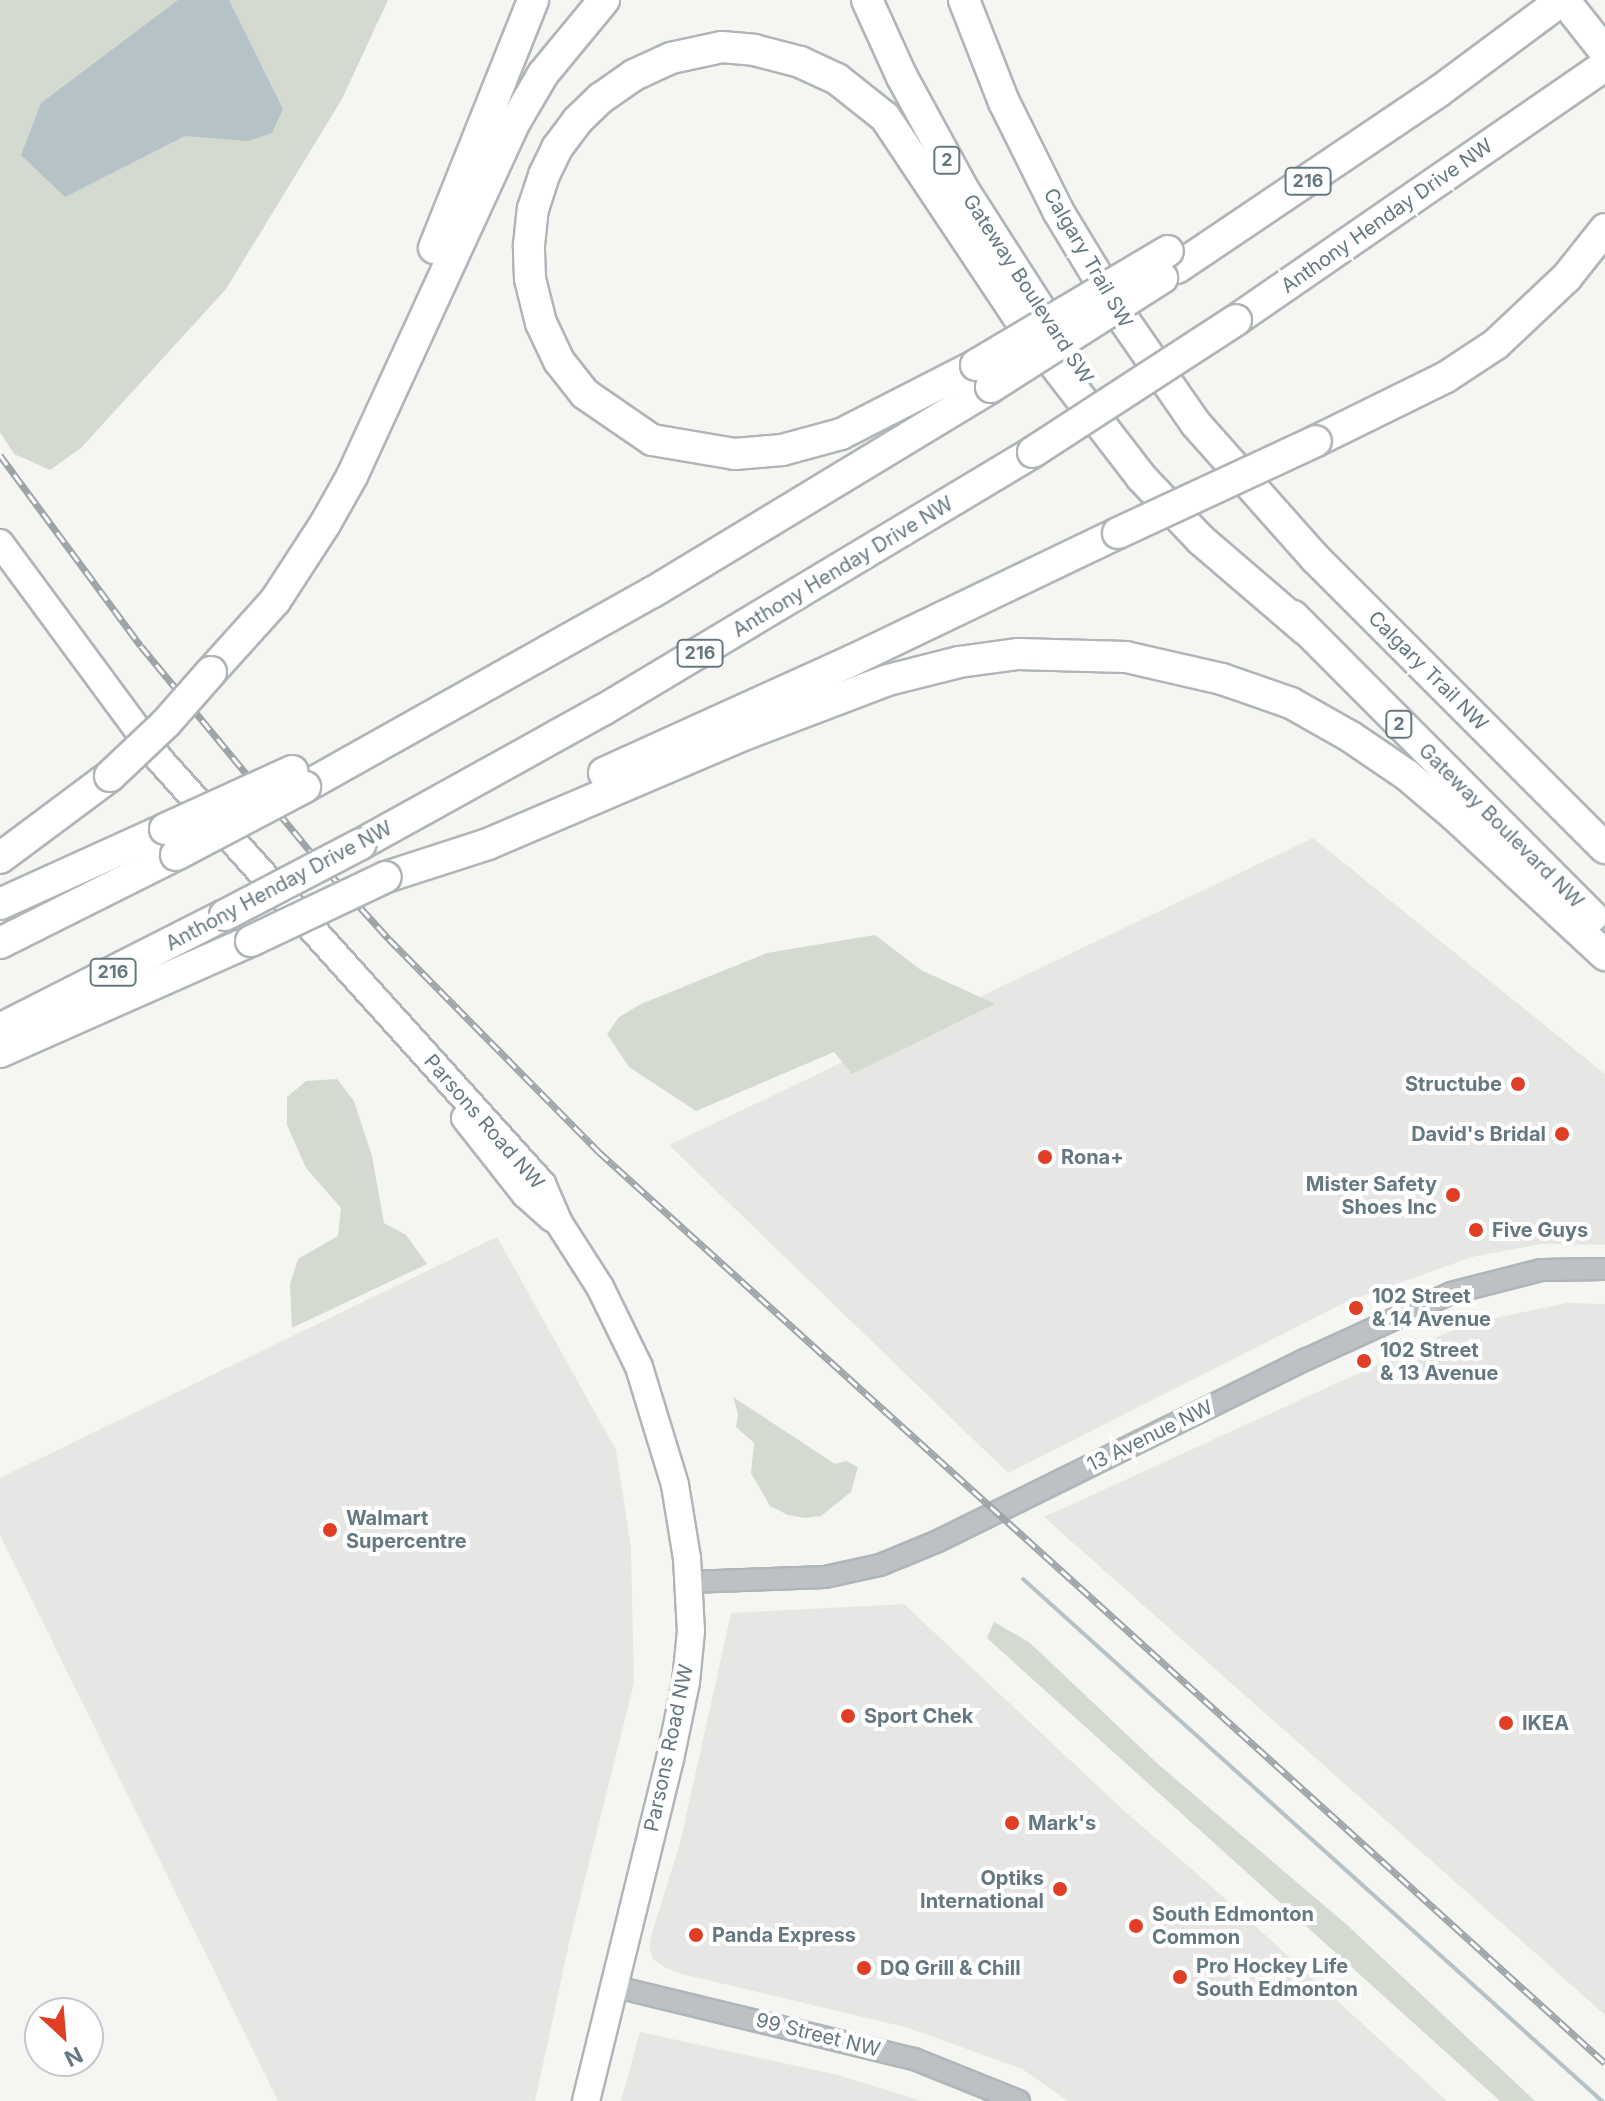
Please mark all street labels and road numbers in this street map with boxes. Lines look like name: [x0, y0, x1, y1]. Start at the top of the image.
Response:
street label: Anthony Henday Drive NW: [1277, 134, 1497, 298]
road number: 2: [933, 146, 961, 174]
road number: 216: [1284, 167, 1332, 195]
street label: Calgary Trail SW: [1038, 184, 1138, 332]
street label: Gateway Boulevard SW: [958, 190, 1098, 388]
street label: Anthony Henday Drive NW: [728, 492, 958, 642]
street label: Calgary Trail NW: [1363, 606, 1493, 736]
road number: 216: [676, 639, 724, 667]
road number: 2: [1385, 710, 1413, 738]
street label: Gateway Boulevard NW: [1414, 739, 1588, 913]
street label: Anthony Henday Drive NW: [162, 816, 396, 956]
road number: 216: [89, 958, 137, 986]
street label: Parsons Road NW: [419, 1050, 549, 1194]
street label: 13 Avenue NW: [1083, 1395, 1217, 1477]
street label: Parsons Road NW: [640, 1662, 698, 1834]
street label: 99 Street NW: [753, 2008, 883, 2062]

